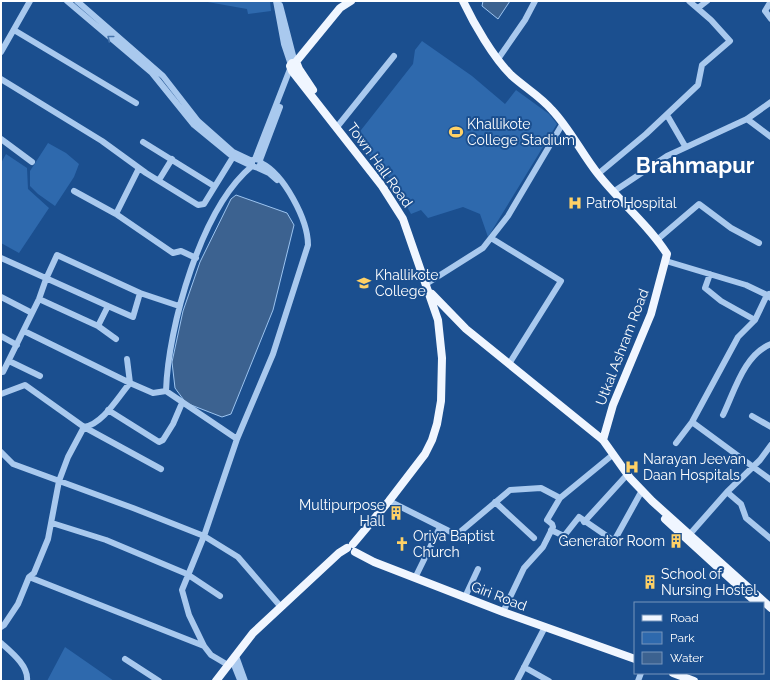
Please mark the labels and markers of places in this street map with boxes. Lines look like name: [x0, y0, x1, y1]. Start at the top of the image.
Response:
place label: Khallikote College Stadium: [467, 116, 575, 148]
sports icon: Khallikote College Stadium: [448, 124, 464, 140]
hospital icon: Patro Hospital: [567, 195, 583, 211]
place label: Patro Hospital: [586, 195, 677, 211]
place label: Khallikote College: [375, 267, 439, 299]
school or university icon: Khallikote College: [356, 275, 372, 291]
place label: Narayan Jeevan Daan Hospitals: [643, 451, 746, 483]
hospital icon: Narayan Jeevan Daan Hospitals: [624, 459, 640, 475]
place label: Multipurpose Hall: [299, 497, 385, 529]
building icon: Multipurpose Hall: [388, 505, 404, 521]
place label: Oriya Baptist Church: [413, 528, 495, 560]
place label: Generator Room: [558, 533, 665, 549]
building icon: Generator Room: [668, 533, 684, 549]
church icon: Oriya Baptist Church: [394, 536, 410, 552]
place label: School of Nursing Hostel: [661, 566, 757, 598]
building icon: School of Nursing Hostel: [642, 574, 658, 590]

